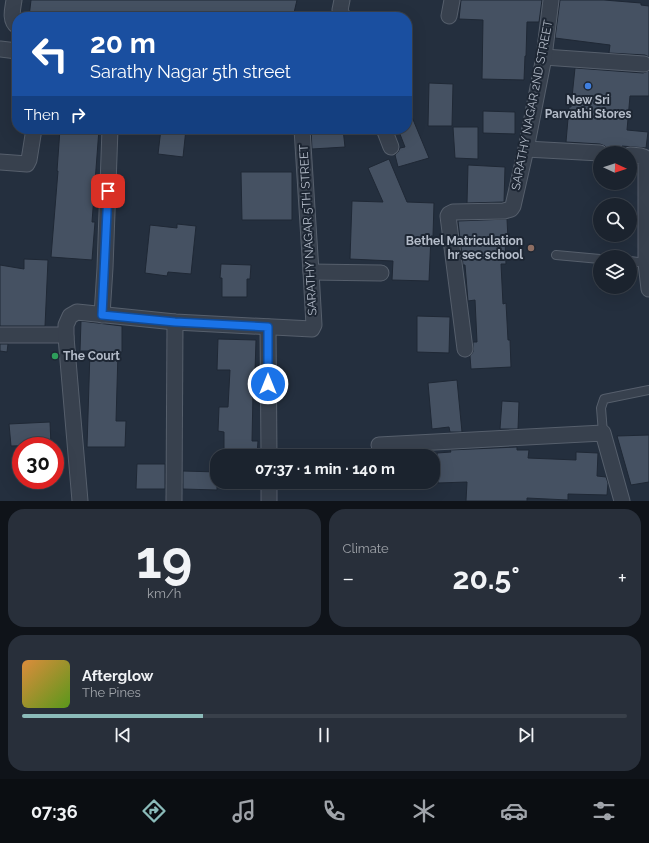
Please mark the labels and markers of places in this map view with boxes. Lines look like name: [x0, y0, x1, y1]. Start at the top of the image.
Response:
marker: New Sri Parvathi Stores: [583, 81, 593, 91]
place label: New Sri Parvathi Stores: [545, 93, 631, 121]
pin: [91, 174, 125, 208]
place label: Bethel Matriculation hr sec school: [406, 234, 523, 262]
marker: Bethel Matriculation hr sec school: [526, 243, 536, 253]
place label: The Court: [63, 349, 120, 363]
marker: The Court: [50, 351, 60, 361]

